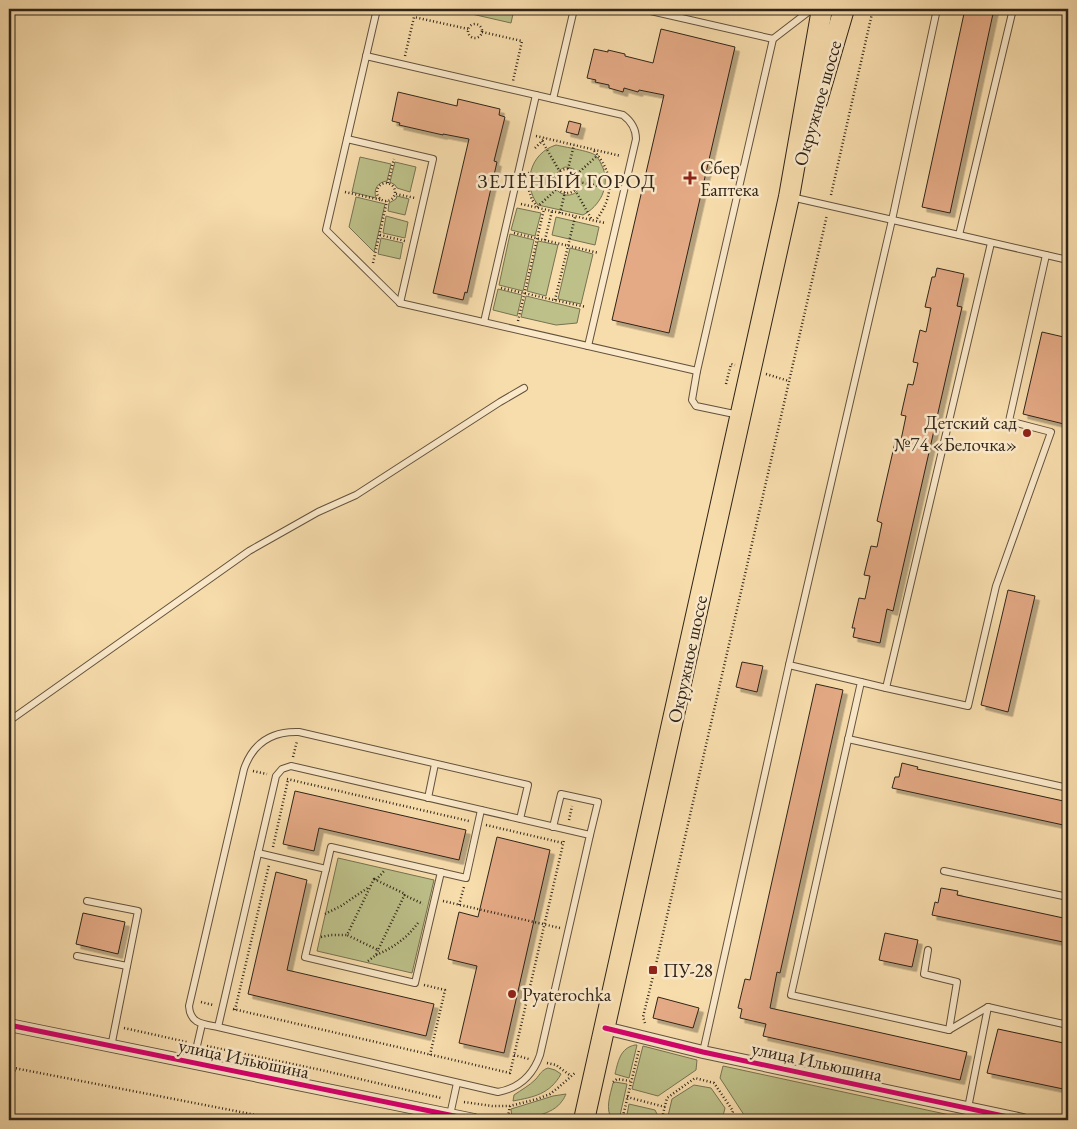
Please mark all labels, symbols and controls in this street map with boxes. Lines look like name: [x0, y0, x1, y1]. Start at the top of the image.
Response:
street label: Окружное шоссе: [788, 37, 847, 169]
place label: Сбер Еаптека: [700, 155, 759, 202]
district label: ЗЕЛЁНЫЙ ГОРОД: [478, 168, 656, 194]
marker: Сбер Еаптека: [684, 172, 696, 184]
place label: Детский сад №74 «Белочка»: [894, 410, 1017, 457]
marker: Детский сад №74 «Белочка»: [1021, 427, 1033, 439]
street label: Окружное шоссе: [662, 593, 713, 725]
place label: ПУ-28: [663, 958, 713, 983]
marker: ПУ-28: [647, 964, 659, 976]
place label: Pyaterochka: [522, 982, 612, 1007]
marker: Pyaterochka: [506, 988, 518, 1000]
street label: улица Ильюшина: [176, 1032, 312, 1085]
street label: улица Ильюшина: [749, 1035, 885, 1088]

